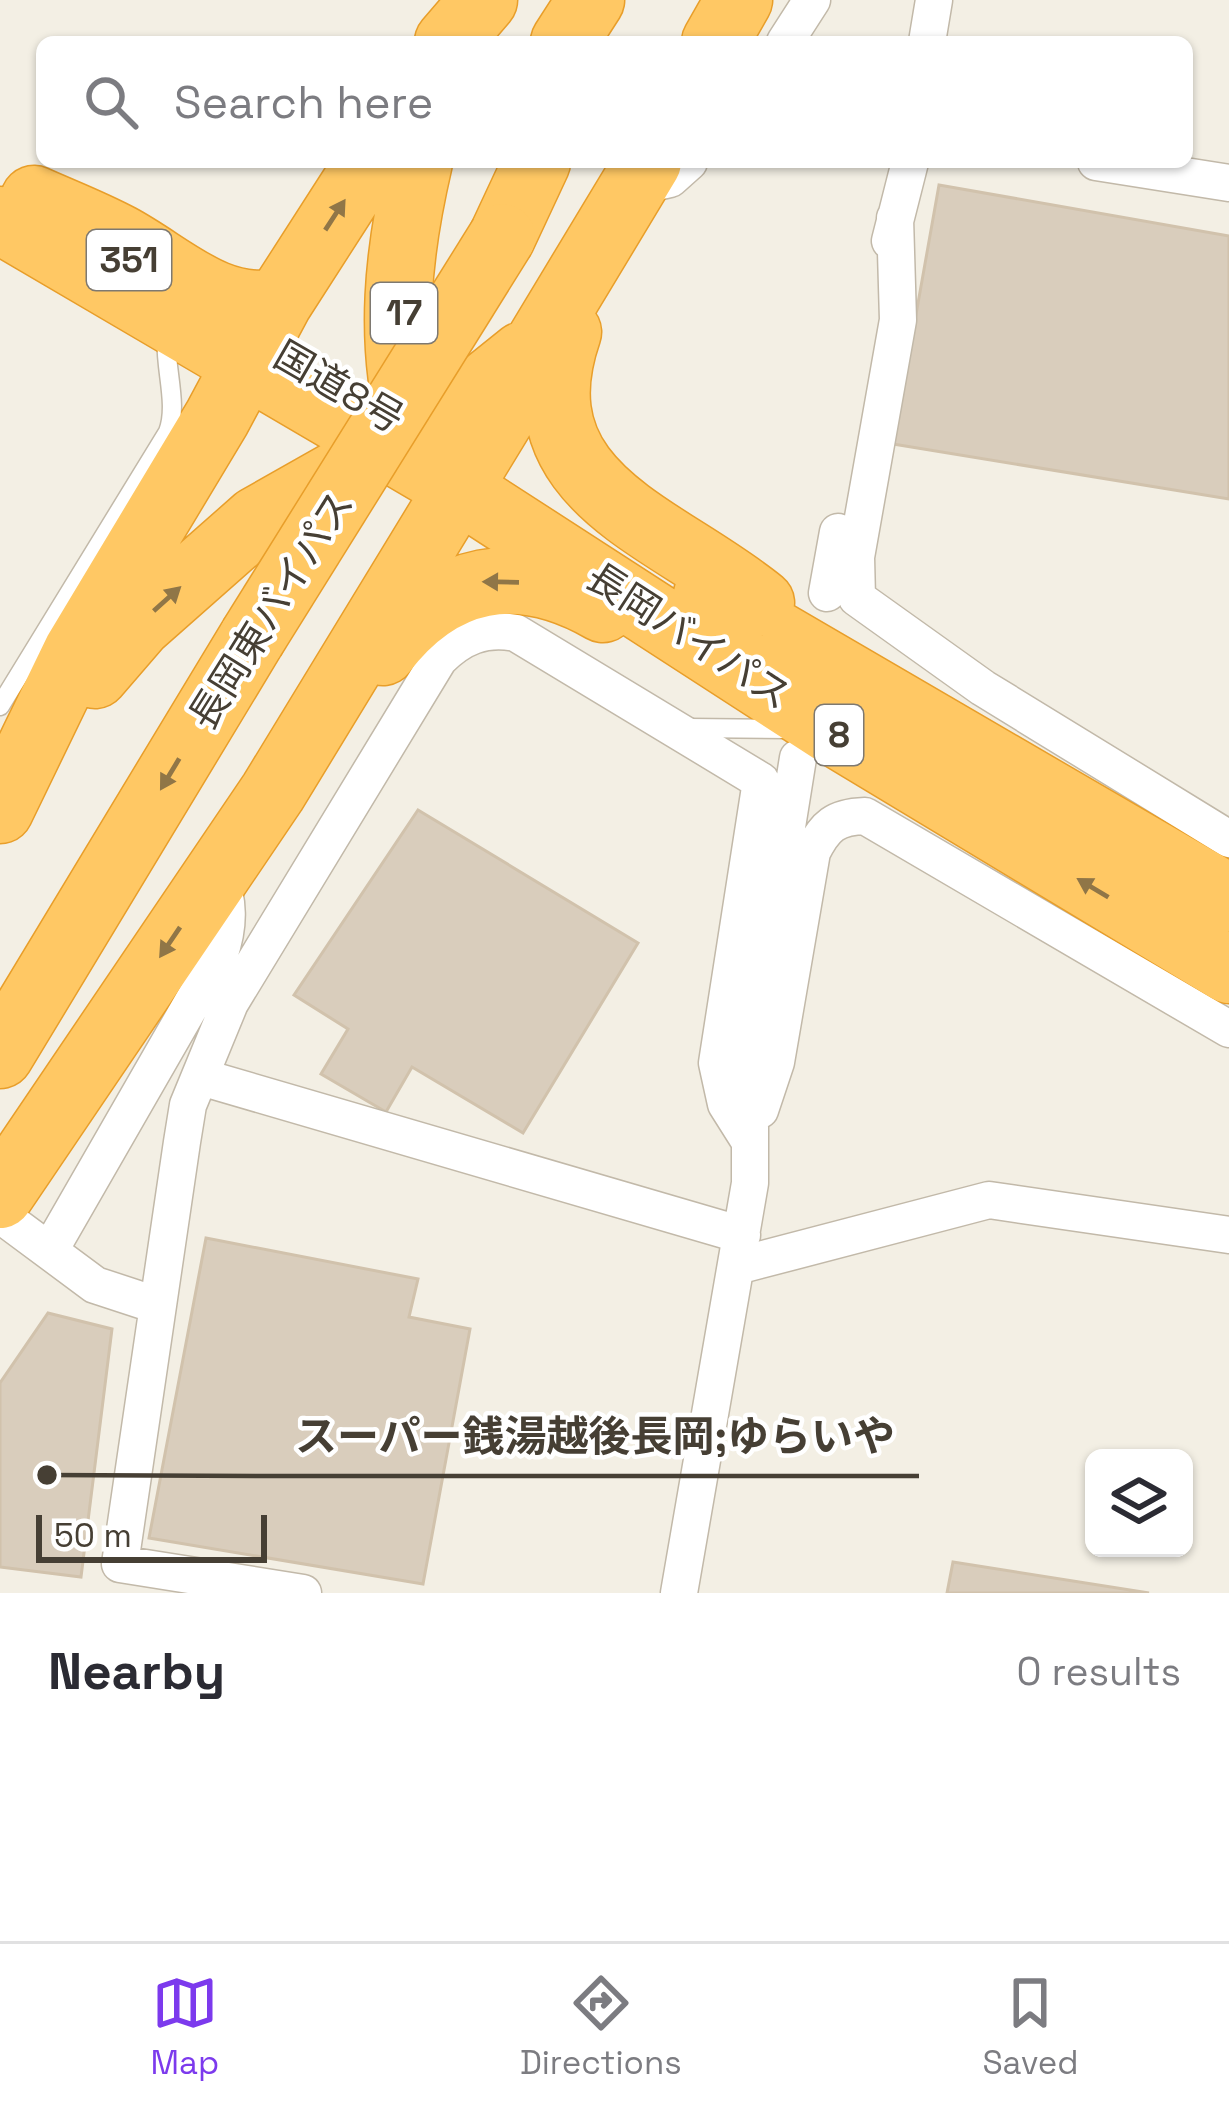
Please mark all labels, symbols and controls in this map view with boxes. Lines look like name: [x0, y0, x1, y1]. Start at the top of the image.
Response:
search box: [36, 36, 1193, 168]
icon: search: [78, 69, 144, 135]
text: Search here: [174, 74, 433, 131]
one-way arrow: [323, 199, 345, 231]
road number: 351: [87, 230, 171, 290]
road number: 17: [371, 283, 437, 343]
street label: 国道8号: [266, 330, 412, 444]
street label: 長岡東バイパス: [178, 482, 364, 738]
street label: 長岡バイパス: [578, 552, 800, 720]
one-way arrow: [481, 572, 519, 592]
one-way arrow: [153, 585, 182, 613]
road number: 8: [815, 705, 863, 765]
one-way arrow: [160, 757, 181, 791]
one-way arrow: [1076, 878, 1110, 899]
one-way arrow: [160, 925, 182, 958]
callout: スーパー銭湯越後長岡;ゆらいや: [271, 1398, 919, 1476]
text: スーパー銭湯越後長岡;ゆらいや: [295, 1410, 895, 1463]
map controls: [1085, 1449, 1193, 1557]
button: layers: [1085, 1449, 1193, 1557]
scale bar: [36, 1509, 267, 1562]
text: 50 m: [54, 1515, 132, 1557]
text: Nearby: [48, 1639, 225, 1704]
text: 0 results: [1016, 1647, 1181, 1696]
tab: Map: [150, 1970, 219, 2084]
tab: Directions: [520, 1970, 682, 2084]
tab: Saved: [982, 1970, 1079, 2084]

